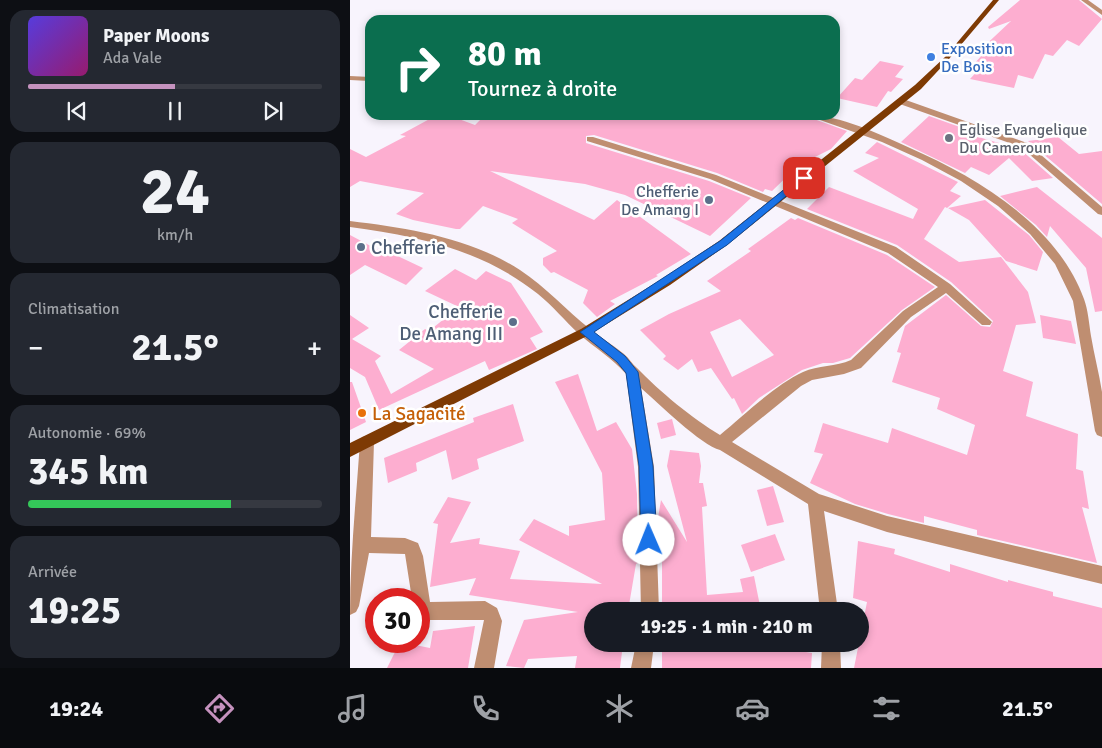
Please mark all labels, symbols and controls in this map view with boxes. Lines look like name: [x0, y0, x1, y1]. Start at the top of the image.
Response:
text: Paper Moons: [103, 24, 209, 48]
text: 80 m: [468, 32, 542, 75]
icon: right: [385, 35, 450, 100]
place label: Exposition De Bois: [941, 39, 1013, 77]
text: Ada Vale: [103, 48, 162, 68]
marker: Exposition De Bois: [925, 51, 937, 63]
text: Tournez à droite: [468, 75, 617, 102]
icon: previous: [63, 97, 91, 125]
icon: pause: [161, 97, 189, 125]
icon: next: [259, 97, 287, 125]
place label: Eglise Evangelique Du Cameroun: [959, 120, 1087, 158]
marker: Eglise Evangelique Du Cameroun: [943, 132, 955, 144]
text: 24: [140, 152, 210, 232]
pin: [783, 157, 825, 199]
icon: arrive: [790, 164, 818, 192]
place label: Chefferie De Amang I: [621, 182, 699, 220]
marker: Chefferie De Amang I: [703, 194, 715, 206]
text: km/h: [157, 225, 193, 245]
place label: Chefferie: [371, 236, 446, 260]
marker: Chefferie: [355, 241, 367, 253]
text: Climatisation: [28, 299, 119, 319]
place label: Chefferie De Amang III: [399, 300, 503, 346]
marker: Chefferie De Amang III: [507, 316, 519, 328]
text: 21.5°: [131, 324, 219, 371]
text: −: [28, 331, 43, 365]
text: +: [307, 331, 322, 365]
place label: La Sagacité: [372, 402, 465, 426]
marker: La Sagacité: [356, 407, 368, 419]
text: Autonomie · 69%: [28, 423, 146, 443]
text: 345 km: [28, 448, 149, 495]
position arrow: [622, 513, 674, 565]
text: Arrivée: [28, 562, 77, 582]
text: 19:25: [28, 587, 121, 634]
speed limit sign: 30: [365, 588, 430, 653]
text: 19:25 · 1 min · 210 m: [640, 615, 813, 639]
icon: directions: [202, 691, 237, 726]
icon: music: [335, 691, 370, 726]
icon: phone: [468, 691, 503, 726]
icon: climate: [602, 691, 637, 726]
icon: car: [735, 691, 770, 726]
icon: filters: [869, 691, 904, 726]
text: 19:24: [49, 695, 103, 722]
text: 21.5°: [1002, 695, 1053, 722]

